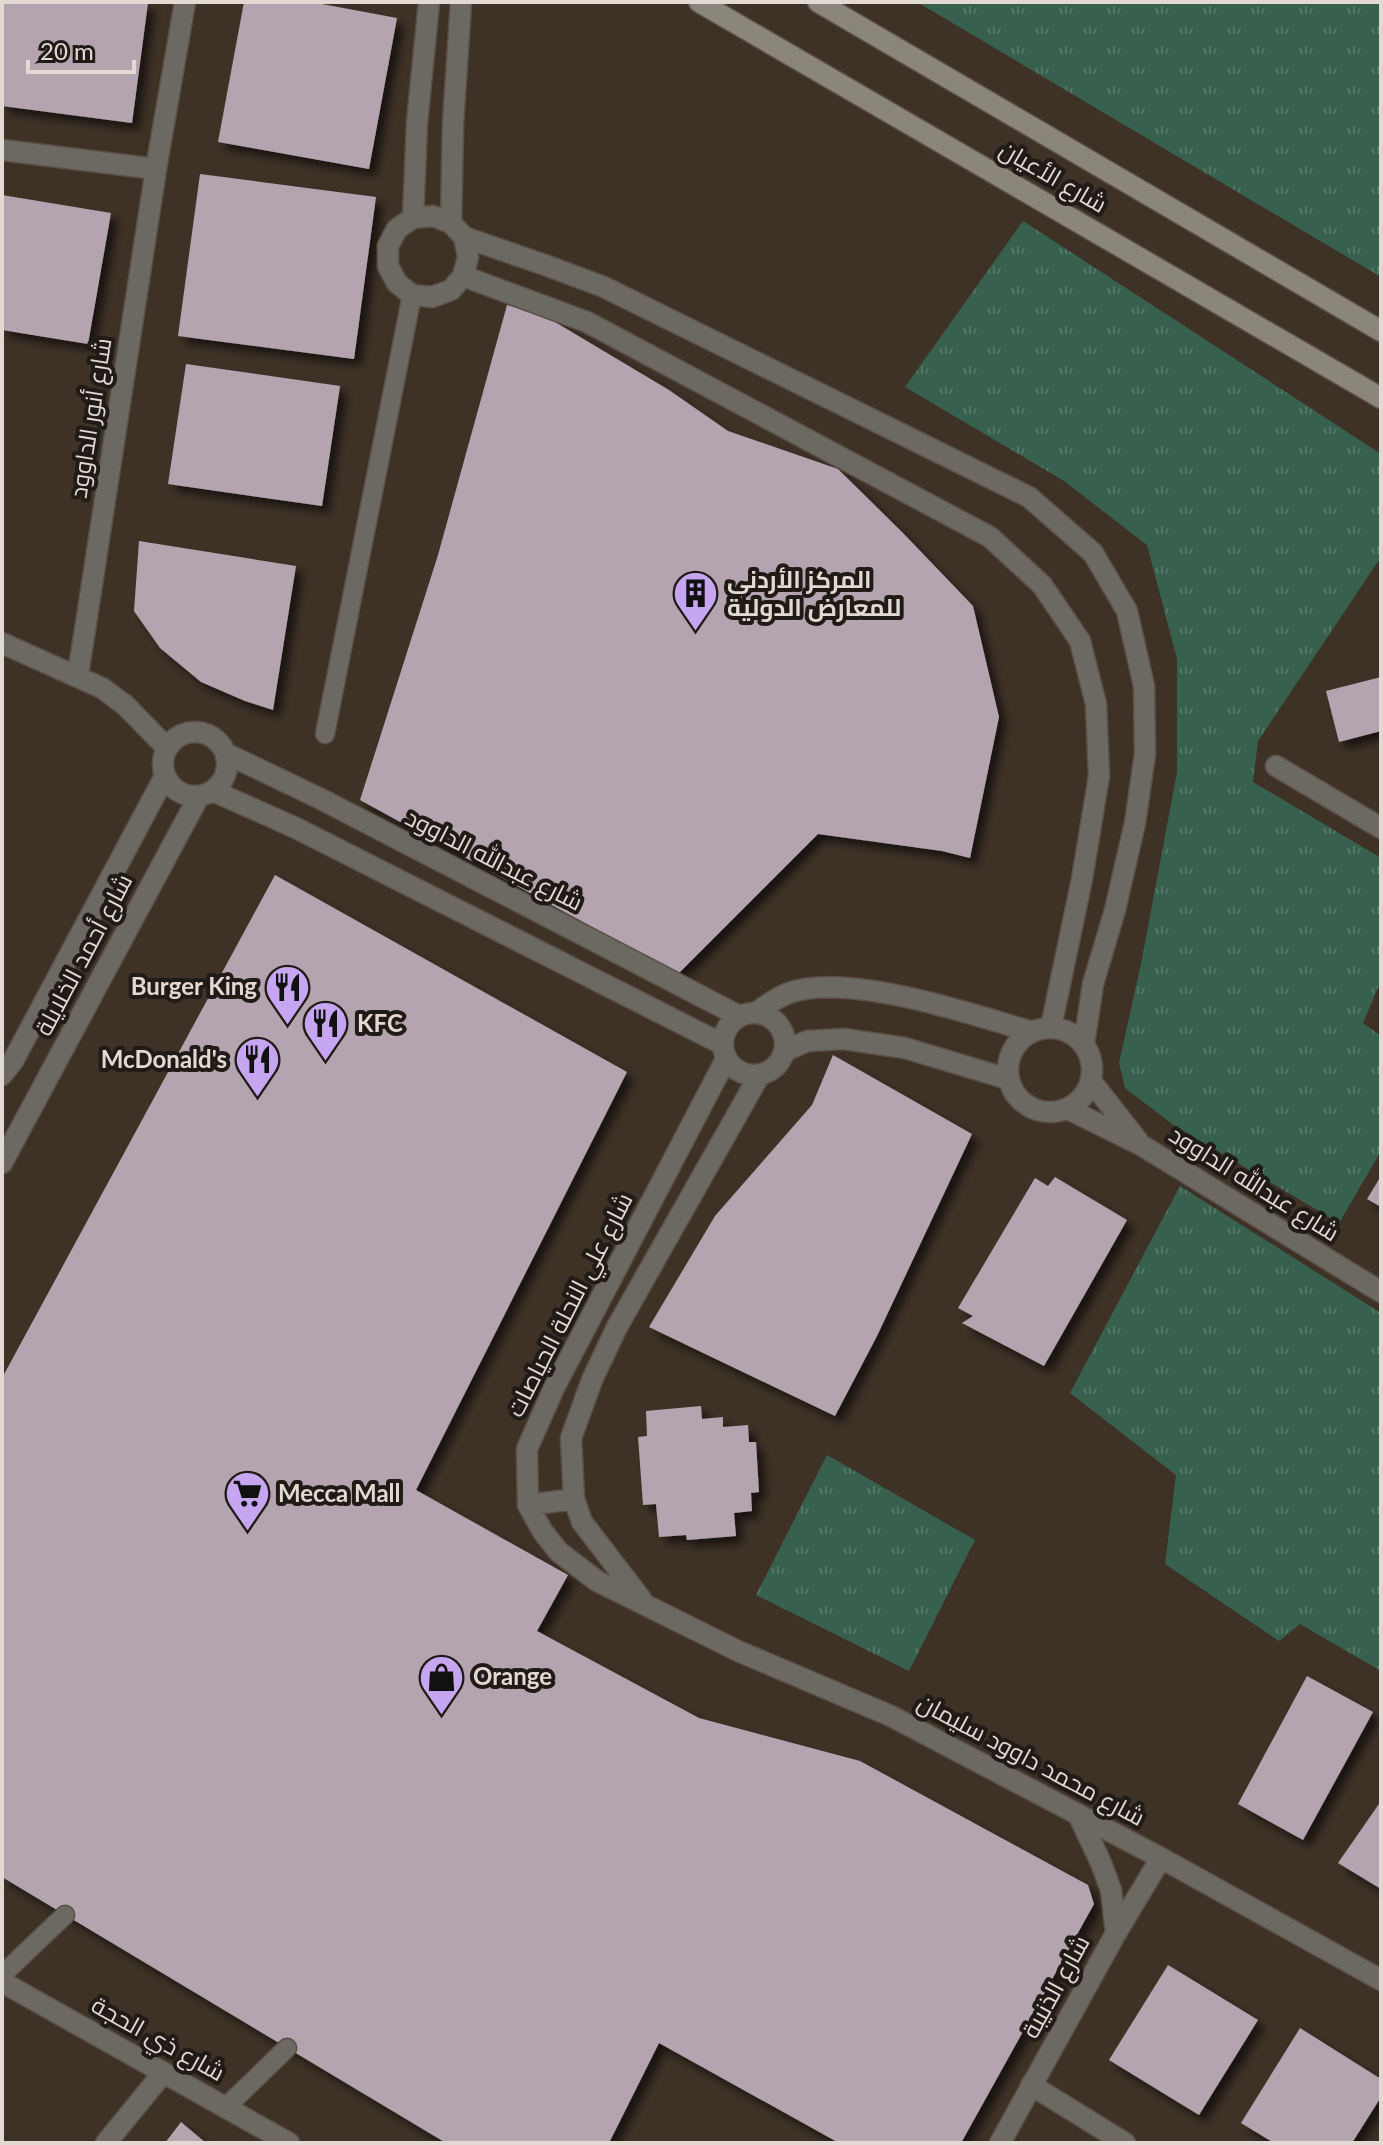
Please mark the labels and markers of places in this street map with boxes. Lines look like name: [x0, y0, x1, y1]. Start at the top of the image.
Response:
place label: المركز الأردني للمعارض الدولية: [727, 564, 901, 622]
building icon: المركز الأردني للمعارض الدولية: [672, 570, 720, 633]
restaurant icon: Burger King: [264, 963, 312, 1026]
place label: Burger King: [131, 971, 257, 1000]
restaurant icon: KFC: [302, 1000, 350, 1063]
place label: KFC: [357, 1008, 403, 1037]
restaurant icon: McDonald's: [234, 1036, 282, 1099]
place label: McDonald's: [101, 1044, 227, 1073]
supermarket icon: Mecca Mall: [223, 1470, 271, 1533]
place label: Mecca Mall: [278, 1478, 401, 1507]
shop icon: Orange: [418, 1653, 466, 1716]
place label: Orange: [473, 1661, 552, 1690]

